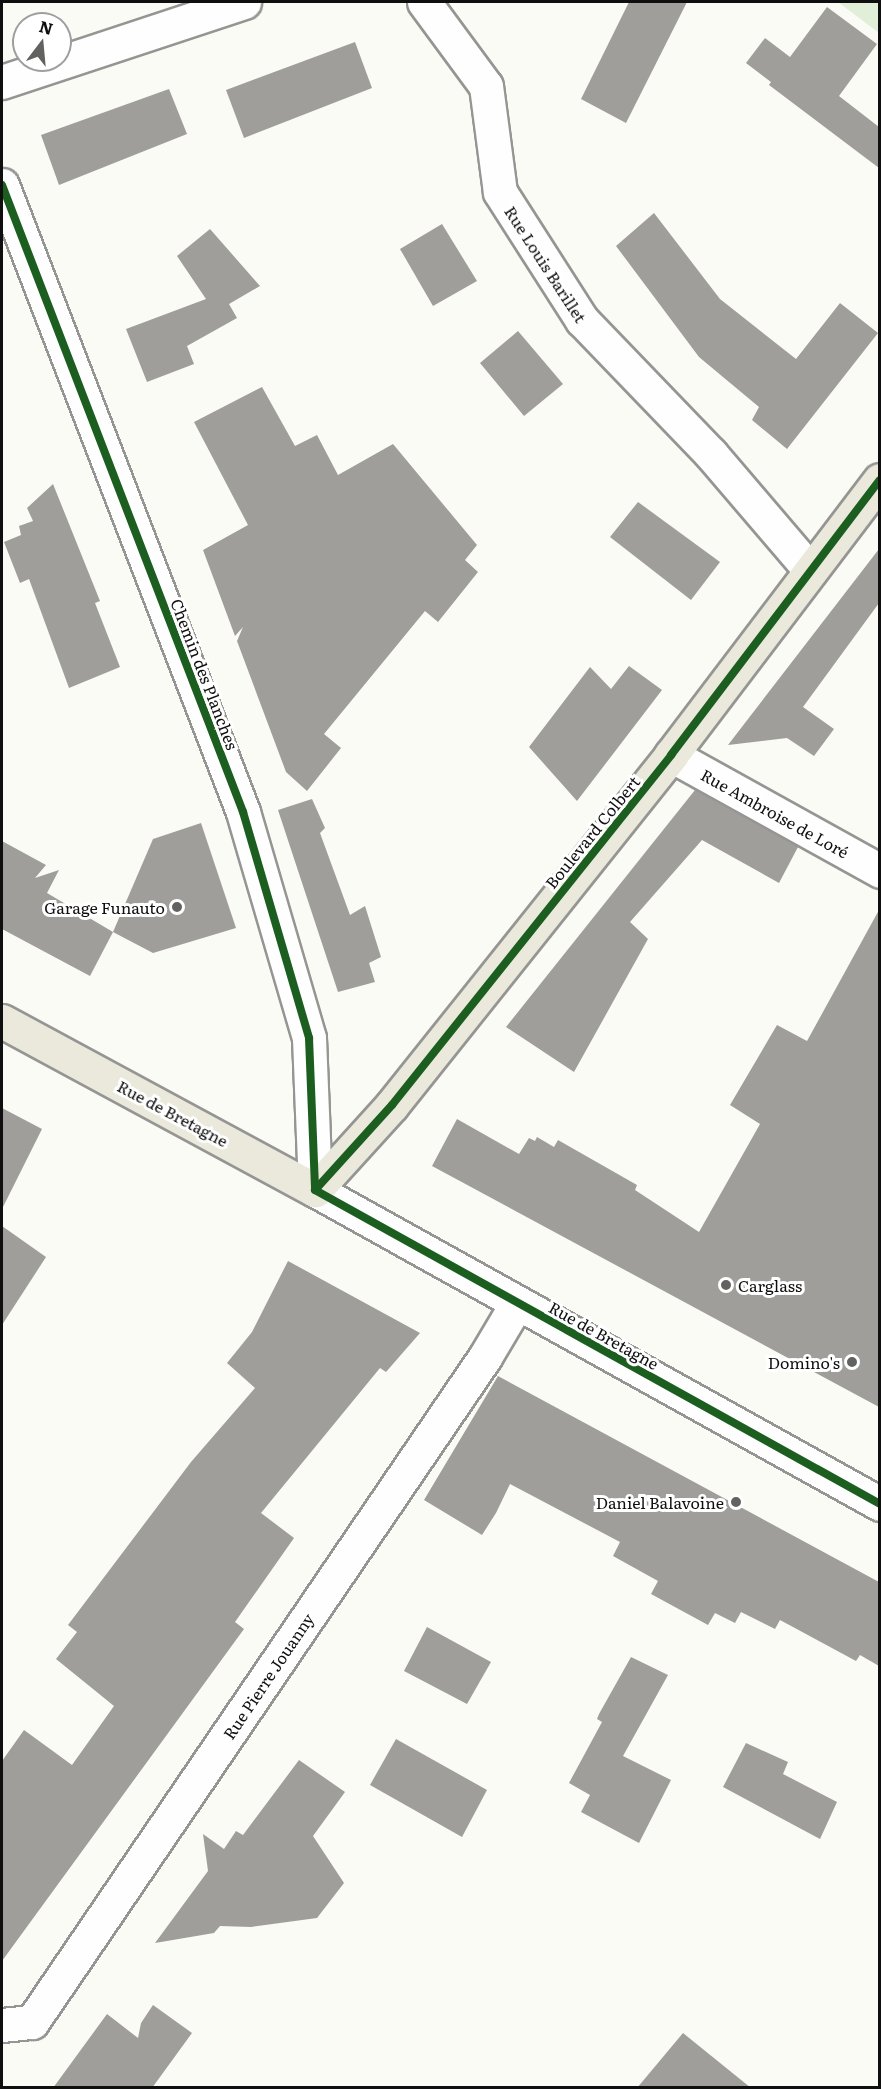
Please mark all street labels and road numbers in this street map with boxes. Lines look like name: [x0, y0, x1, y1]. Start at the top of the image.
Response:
street label: Rue Louis Barillet: [501, 202, 591, 326]
street label: Chemin des Planches: [167, 596, 243, 752]
street label: Rue Ambroise de Loré: [698, 764, 852, 862]
street label: Boulevard Colbert: [541, 772, 643, 892]
street label: Rue de Bretagne: [114, 1076, 232, 1150]
street label: Rue de Bretagne: [546, 1297, 662, 1373]
street label: Rue Pierre Jouanny: [219, 1609, 317, 1743]

